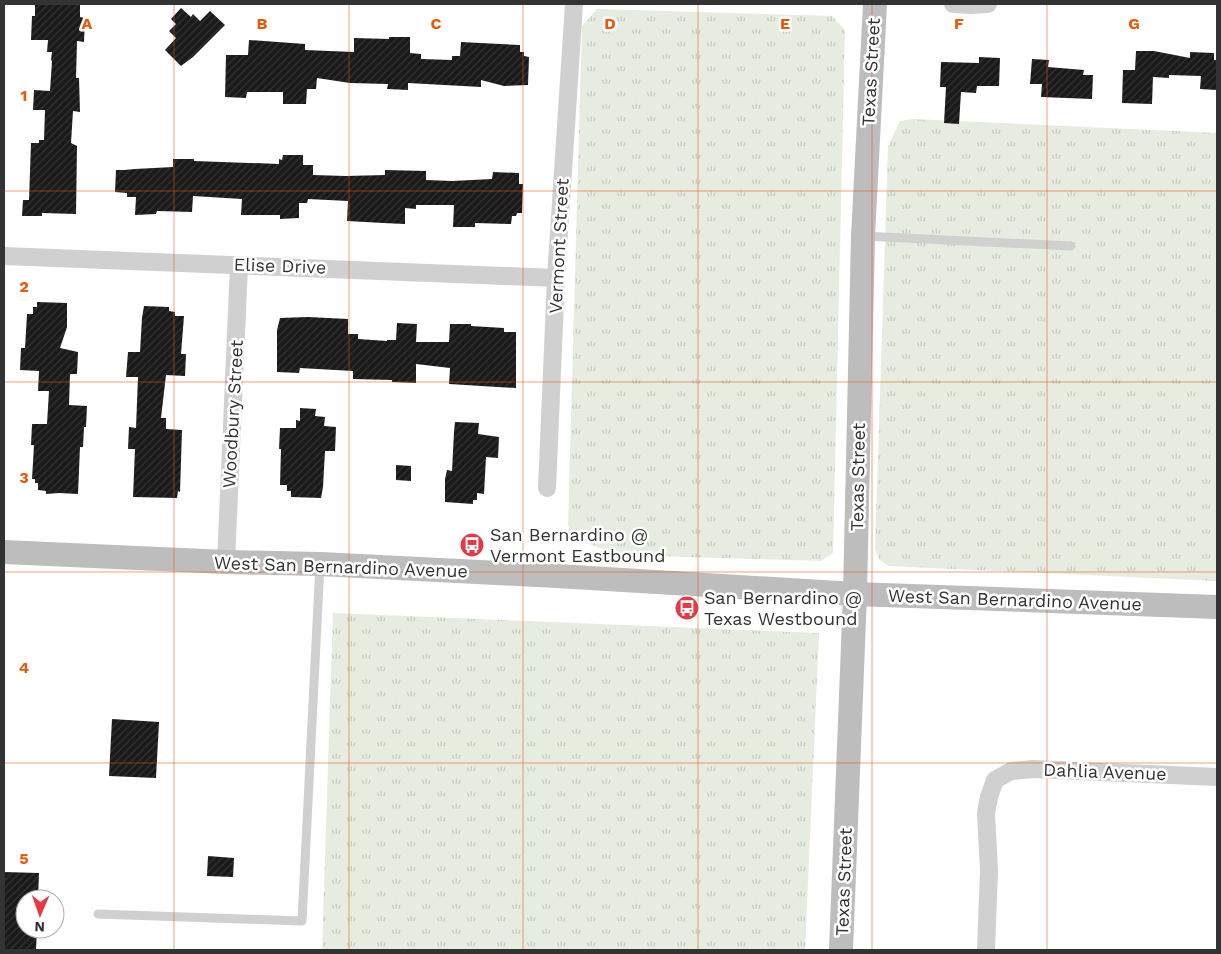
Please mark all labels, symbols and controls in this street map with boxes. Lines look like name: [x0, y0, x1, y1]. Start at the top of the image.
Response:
text: A: [82, 14, 93, 33]
text: B: [257, 14, 268, 33]
text: C: [431, 14, 442, 33]
text: D: [604, 14, 616, 33]
text: E: [780, 14, 790, 33]
text: F: [954, 14, 964, 33]
text: G: [1128, 14, 1140, 33]
street label: Texas Street: [857, 17, 884, 127]
text: 1: [21, 86, 27, 105]
street label: Vermont Street: [544, 177, 573, 314]
street label: Elise Drive: [233, 253, 327, 278]
text: 2: [19, 277, 29, 296]
street label: Woodbury Street: [218, 339, 247, 489]
street label: Texas Street: [846, 422, 869, 531]
text: 3: [19, 468, 29, 487]
place label: San Bernardino @ Vermont Eastbound: [490, 524, 666, 566]
bus stop icon: San Bernardino @ Vermont Eastbound: [459, 532, 485, 558]
street label: West San Bernardino Avenue: [214, 552, 468, 581]
street label: West San Bernardino Avenue: [888, 585, 1142, 614]
place label: San Bernardino @ Texas Westbound: [704, 587, 862, 629]
bus stop icon: San Bernardino @ Texas Westbound: [674, 595, 700, 621]
text: 4: [19, 658, 29, 677]
street label: Dahlia Avenue: [1043, 759, 1167, 784]
street label: Texas Street: [831, 827, 856, 936]
text: 5: [19, 849, 29, 868]
north arrow: [15, 889, 65, 939]
text: N: [34, 919, 45, 935]

